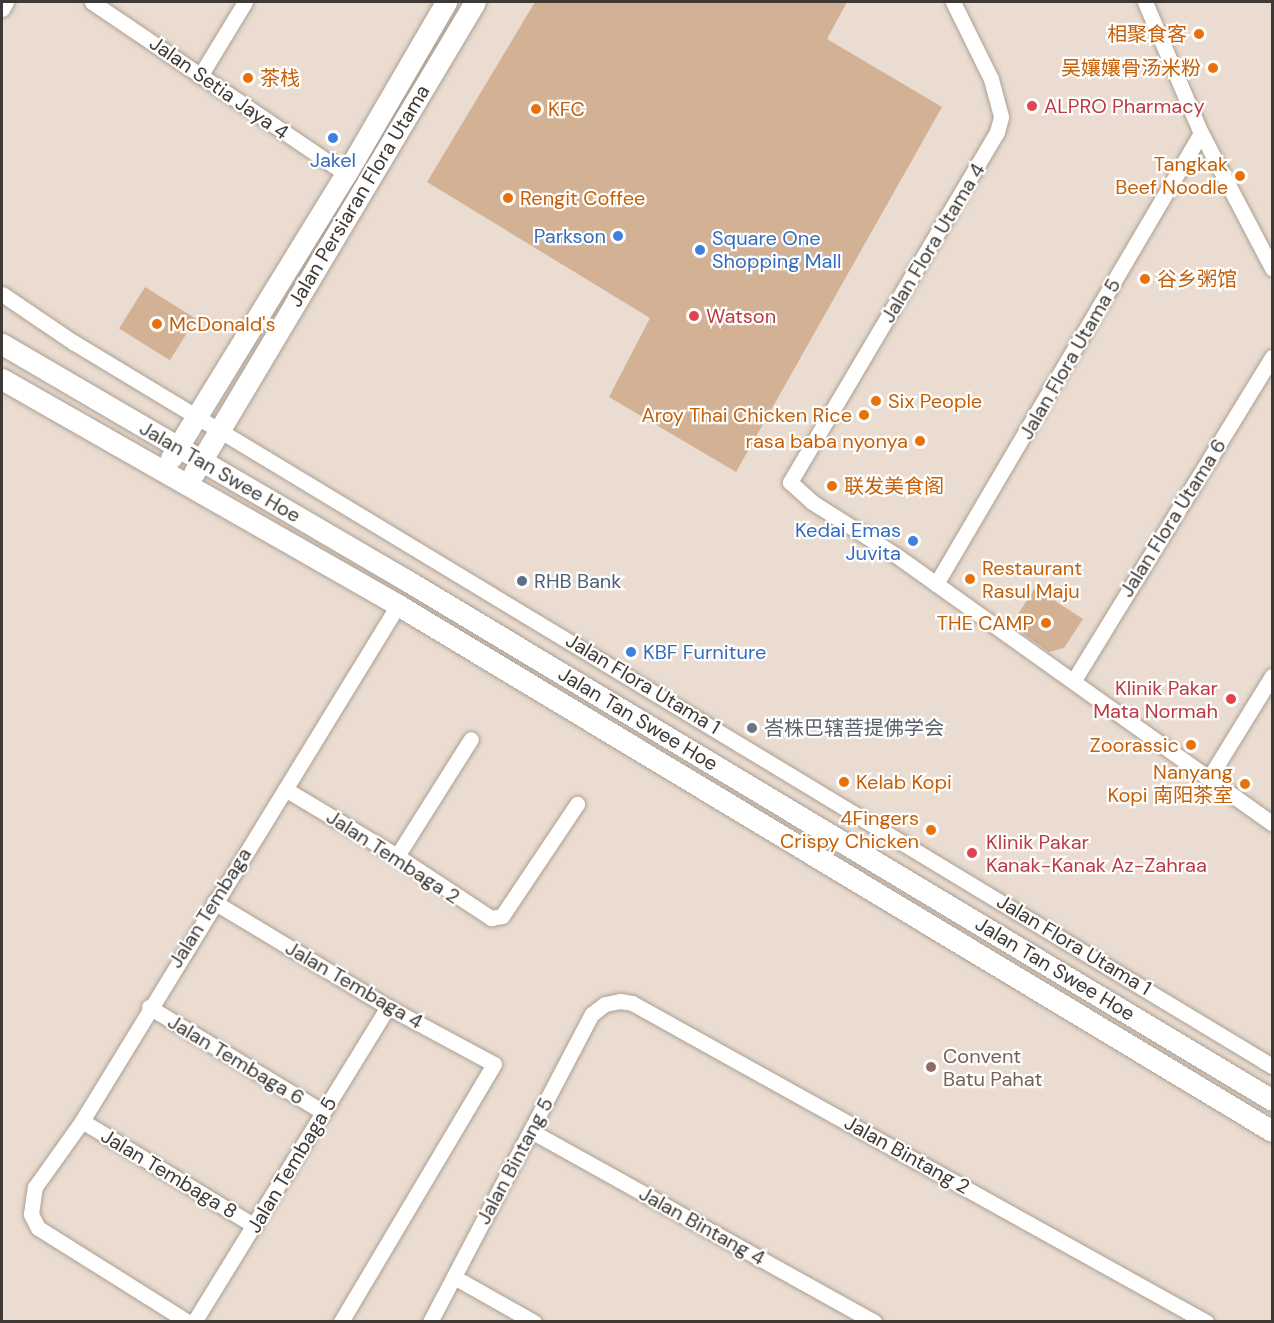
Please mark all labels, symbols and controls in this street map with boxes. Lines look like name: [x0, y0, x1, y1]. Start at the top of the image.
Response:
place label: 相聚食客: [1107, 22, 1187, 46]
marker: 相聚食客: [1192, 27, 1206, 41]
street label: Jalan Setia Jaya 4: [145, 31, 293, 145]
place label: 吴孃孃骨汤米粉: [1061, 56, 1201, 80]
marker: 吴孃孃骨汤米粉: [1206, 61, 1220, 75]
place label: 茶栈: [260, 66, 300, 90]
marker: 茶栈: [241, 71, 255, 85]
street label: Jalan Persiaran Flora Utama: [283, 81, 435, 311]
place label: ALPRO Pharmacy: [1044, 94, 1205, 118]
place label: KFC: [548, 97, 585, 121]
marker: ALPRO Pharmacy: [1025, 99, 1039, 113]
marker: KFC: [529, 102, 543, 116]
marker: Jakel: [326, 131, 340, 145]
place label: Jakel: [310, 148, 356, 172]
place label: Tangkak Beef Noodle: [1115, 152, 1228, 199]
street label: Jalan Flora Utama 4: [876, 159, 990, 327]
marker: Tangkak Beef Noodle: [1233, 169, 1247, 183]
place label: Rengit Coffee: [520, 186, 645, 210]
marker: Rengit Coffee: [501, 191, 515, 205]
place label: Parkson: [534, 224, 606, 248]
place label: Square One Shopping Mall: [712, 226, 841, 273]
marker: Parkson: [611, 229, 625, 243]
marker: Square One Shopping Mall: [693, 243, 707, 257]
place label: 谷乡粥馆: [1157, 267, 1237, 291]
marker: 谷乡粥馆: [1138, 272, 1152, 286]
street label: Jalan Flora Utama 5: [1014, 274, 1126, 444]
place label: Watson: [706, 304, 776, 328]
marker: Watson: [687, 309, 701, 323]
place label: McDonald's: [169, 312, 275, 336]
marker: McDonald's: [150, 317, 164, 331]
place label: Six People: [888, 389, 982, 413]
marker: Six People: [869, 394, 883, 408]
place label: Aroy Thai Chicken Rice: [641, 403, 852, 427]
marker: Aroy Thai Chicken Rice: [857, 408, 871, 422]
street label: Jalan Tan Swee Hoe: [135, 416, 305, 528]
place label: rasa baba nyonya: [746, 429, 908, 453]
marker: rasa baba nyonya: [913, 434, 927, 448]
street label: Jalan Flora Utama 6: [1115, 434, 1231, 602]
place label: 联发美食阁: [844, 474, 944, 498]
marker: 联发美食阁: [825, 479, 839, 493]
place label: Kedai Emas Juvita: [795, 518, 901, 565]
marker: Kedai Emas Juvita: [906, 534, 920, 548]
place label: Restaurant Rasul Maju: [982, 556, 1082, 603]
place label: RHB Bank: [534, 569, 621, 593]
marker: Restaurant Rasul Maju: [963, 572, 977, 586]
marker: RHB Bank: [515, 574, 529, 588]
place label: THE CAMP: [937, 611, 1034, 635]
marker: THE CAMP: [1039, 616, 1053, 630]
street label: Jalan Flora Utama 1: [562, 628, 724, 740]
place label: KBF Furniture: [643, 640, 766, 664]
marker: KBF Furniture: [624, 645, 638, 659]
street label: Jalan Tan Swee Hoe: [554, 662, 722, 776]
place label: Klinik Pakar Mata Normah: [1093, 676, 1218, 723]
marker: Klinik Pakar Mata Normah: [1222, 690, 1240, 708]
place label: 峇株巴辖菩提佛学会: [764, 716, 944, 740]
marker: 峇株巴辖菩提佛学会: [745, 721, 759, 735]
place label: Zoorassic: [1090, 733, 1179, 757]
marker: Zoorassic: [1184, 738, 1198, 752]
place label: Nanyang Kopi 南阳茶室: [1107, 760, 1233, 807]
place label: Kelab Kopi: [856, 770, 952, 794]
marker: Kelab Kopi: [837, 775, 851, 789]
marker: Nanyang Kopi 南阳茶室: [1238, 777, 1252, 791]
street label: Jalan Tembaga 2: [322, 805, 464, 909]
place label: 4Fingers Crispy Chicken: [780, 807, 919, 854]
marker: 4Fingers Crispy Chicken: [924, 823, 938, 837]
place label: Klinik Pakar Kanak-Kanak Az-Zahraa: [986, 830, 1207, 877]
street label: Jalan Tembaga: [164, 844, 256, 972]
marker: Klinik Pakar Kanak-Kanak Az-Zahraa: [963, 844, 981, 862]
street label: Jalan Flora Utama 1: [993, 889, 1155, 1001]
street label: Jalan Tan Swee Hoe: [971, 912, 1139, 1026]
street label: Jalan Tembaga 4: [281, 936, 427, 1034]
street label: Jalan Tembaga 6: [163, 1010, 309, 1110]
place label: Convent Batu Pahat: [943, 1044, 1042, 1091]
marker: Convent Batu Pahat: [924, 1060, 938, 1074]
street label: Jalan Tembaga 5: [242, 1093, 342, 1237]
street label: Jalan Bintang 5: [471, 1093, 559, 1229]
street label: Jalan Bintang 2: [840, 1111, 974, 1199]
street label: Jalan Tembaga 8: [97, 1124, 241, 1224]
street label: Jalan Bintang 4: [635, 1182, 769, 1270]

